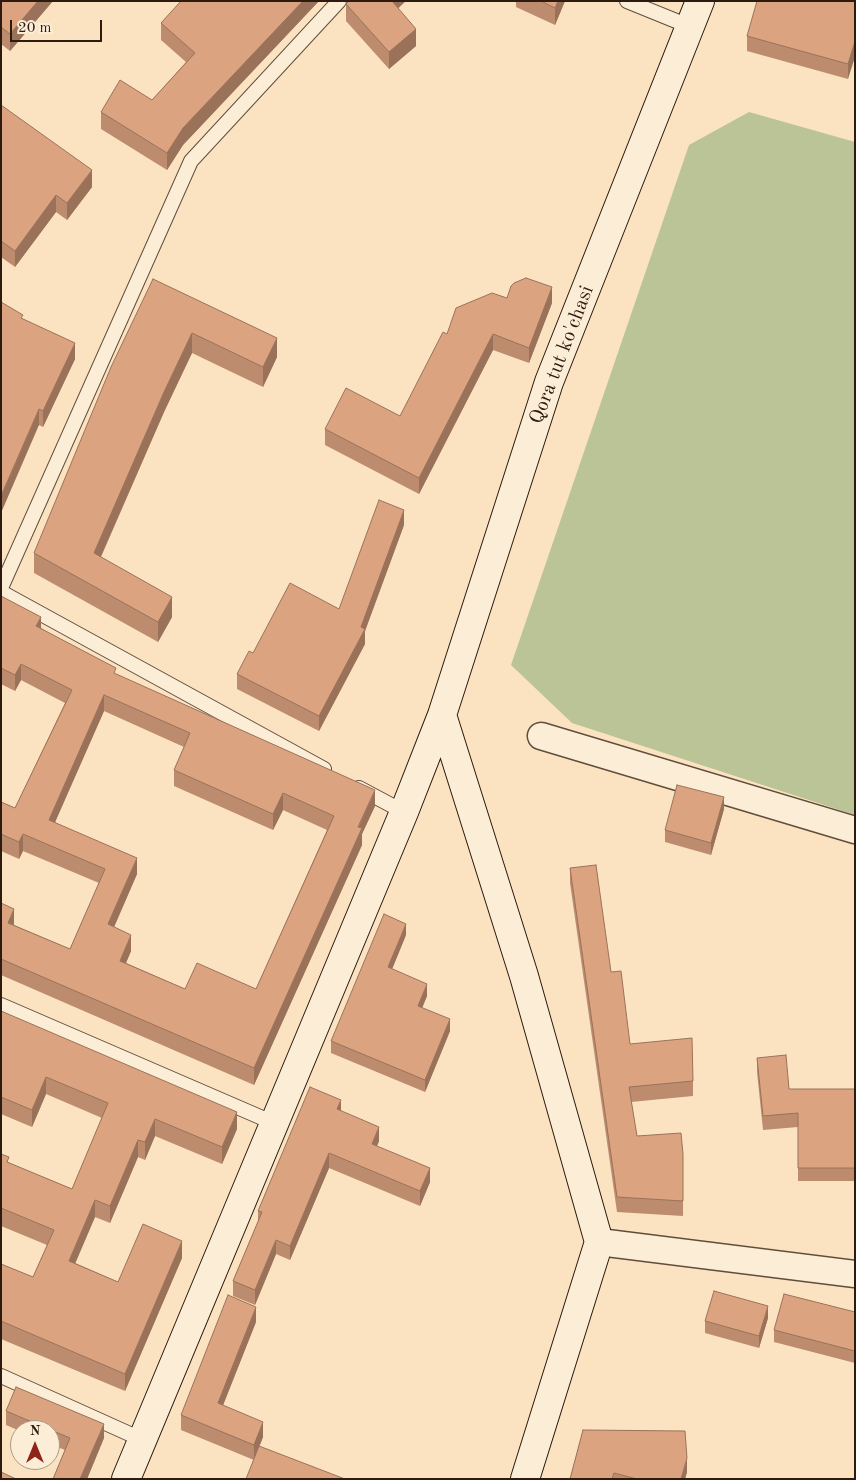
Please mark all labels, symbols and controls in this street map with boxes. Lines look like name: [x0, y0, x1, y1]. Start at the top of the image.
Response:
scale bar: [12, 10, 105, 42]
text: 20 m: [18, 21, 52, 36]
street label: Qora tut ko'chasi: [525, 282, 599, 428]
north arrow: [10, 1420, 60, 1470]
text: N: [30, 1424, 40, 1438]

